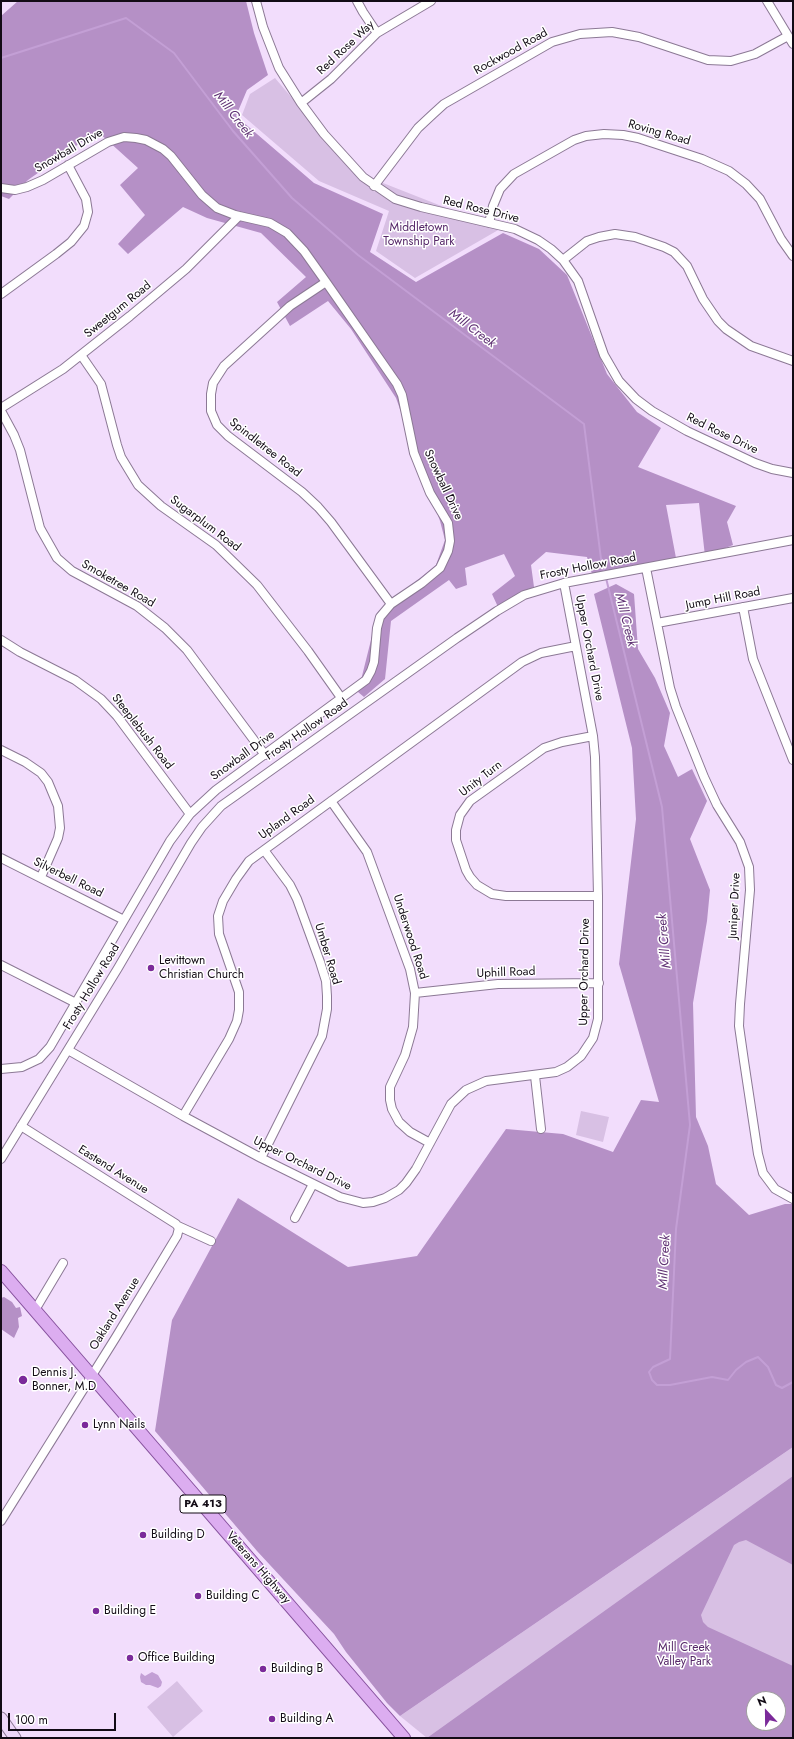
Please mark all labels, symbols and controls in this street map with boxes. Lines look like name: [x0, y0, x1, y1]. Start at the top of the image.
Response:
street label: Red Rose Way: [314, 18, 378, 78]
street label: Rockwood Road: [472, 26, 550, 78]
water label: Mill Creek: [210, 89, 256, 141]
street label: Roving Road: [626, 117, 692, 149]
street label: Snowball Drive: [33, 126, 105, 176]
street label: Red Rose Drive: [441, 194, 521, 226]
park label: Middletown Township Park: [383, 221, 455, 249]
street label: Sweetgum Road: [82, 279, 154, 341]
water label: Mill Creek: [446, 306, 498, 352]
street label: Red Rose Drive: [684, 410, 760, 458]
street label: Spindletree Road: [226, 415, 304, 481]
street label: Snowball Drive: [420, 448, 466, 522]
street label: Sugarplum Road: [167, 493, 243, 555]
street label: Frosty Hollow Road: [539, 551, 637, 583]
street label: Smoketree Road: [79, 557, 157, 611]
street label: Jump Hill Road: [684, 585, 762, 613]
water label: Mill Creek: [611, 592, 639, 648]
street label: Upper Orchard Drive: [572, 594, 606, 702]
street label: Steeplebush Road: [108, 692, 176, 772]
street label: Frosty Hollow Road: [263, 696, 351, 764]
street label: Snowball Drive: [208, 728, 278, 784]
street label: Unity Turn: [457, 758, 505, 800]
street label: Upland Road: [256, 793, 318, 843]
street label: Silverbell Road: [31, 855, 105, 901]
street label: Juniper Drive: [726, 873, 744, 939]
street label: Underwood Road: [389, 893, 431, 981]
water label: Mill Creek: [655, 913, 675, 969]
street label: Upper Orchard Drive: [577, 918, 593, 1026]
street label: Umber Road: [311, 922, 343, 986]
street label: Frosty Hollow Road: [61, 941, 123, 1033]
place label: Levittown Christian Church: [159, 954, 244, 982]
marker: Levittown Christian Church: [146, 963, 156, 973]
street label: Uphill Road: [476, 965, 536, 981]
street label: Upper Orchard Drive: [251, 1134, 353, 1194]
street label: Eastend Avenue: [75, 1143, 151, 1197]
water label: Mill Creek: [656, 1234, 674, 1290]
street label: Oakland Avenue: [87, 1275, 143, 1353]
place label: Dennis J. Bonner, M.D: [32, 1366, 96, 1394]
marker: Dennis J. Bonner, M.D: [17, 1374, 29, 1386]
place label: Lynn Nails: [93, 1418, 145, 1432]
marker: Lynn Nails: [80, 1420, 90, 1430]
road number: PA 413: [180, 1495, 226, 1513]
place label: Building D: [151, 1528, 205, 1542]
street label: Veterans Highway: [223, 1529, 293, 1607]
marker: Building D: [138, 1530, 148, 1540]
place label: Building C: [206, 1589, 260, 1603]
marker: Building C: [193, 1591, 203, 1601]
place label: Building E: [104, 1604, 156, 1618]
marker: Building E: [91, 1606, 101, 1616]
park label: Mill Creek Valley Park: [657, 1641, 711, 1669]
place label: Office Building: [138, 1651, 215, 1665]
marker: Office Building: [125, 1653, 135, 1663]
place label: Building B: [271, 1662, 323, 1676]
marker: Building B: [258, 1664, 268, 1674]
north arrow: [746, 1691, 786, 1731]
text: N: [755, 1692, 769, 1710]
scale bar: [10, 1705, 118, 1731]
text: 100 m: [15, 1711, 48, 1729]
place label: Building A: [280, 1712, 333, 1726]
marker: Building A: [267, 1714, 277, 1724]

